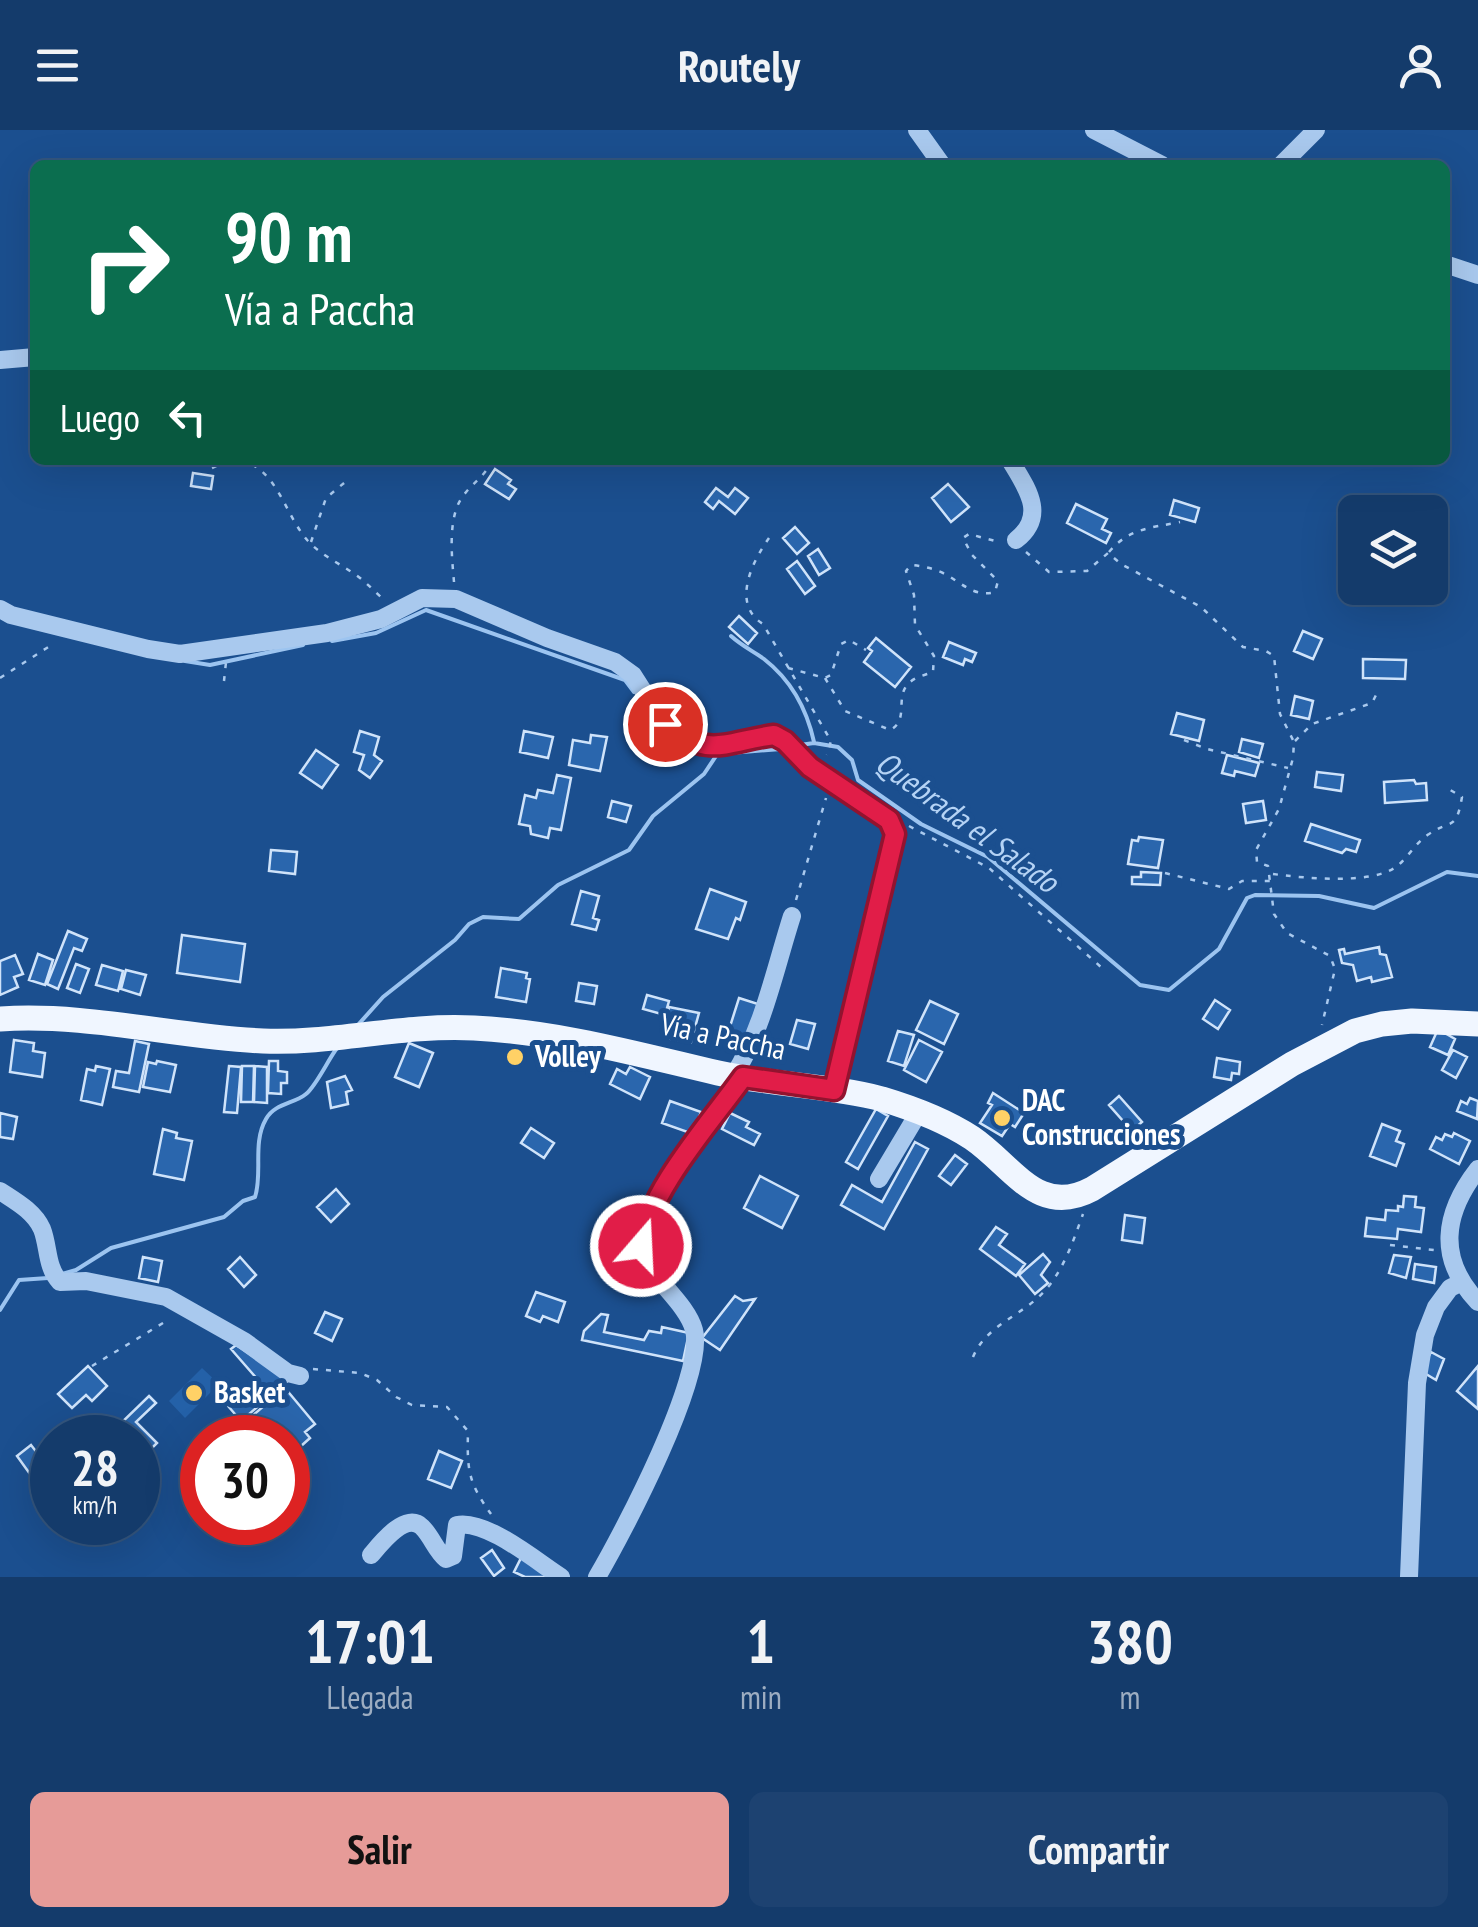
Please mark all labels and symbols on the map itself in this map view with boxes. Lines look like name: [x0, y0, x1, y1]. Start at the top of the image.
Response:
pin: [623, 682, 708, 767]
water label: Quebrada el Salado: [868, 741, 1069, 903]
street label: Vía a Paccha: [656, 1003, 789, 1068]
place label: Volley: [534, 1036, 602, 1075]
marker: Volley: [504, 1046, 526, 1068]
place label: DAC Construcciones: [1022, 1080, 1181, 1153]
marker: DAC Construcciones: [991, 1107, 1013, 1129]
position arrow: [589, 1194, 693, 1298]
place label: Basket: [214, 1372, 285, 1411]
marker: Basket: [183, 1382, 205, 1404]
speed limit sign: 30: [180, 1415, 310, 1545]

